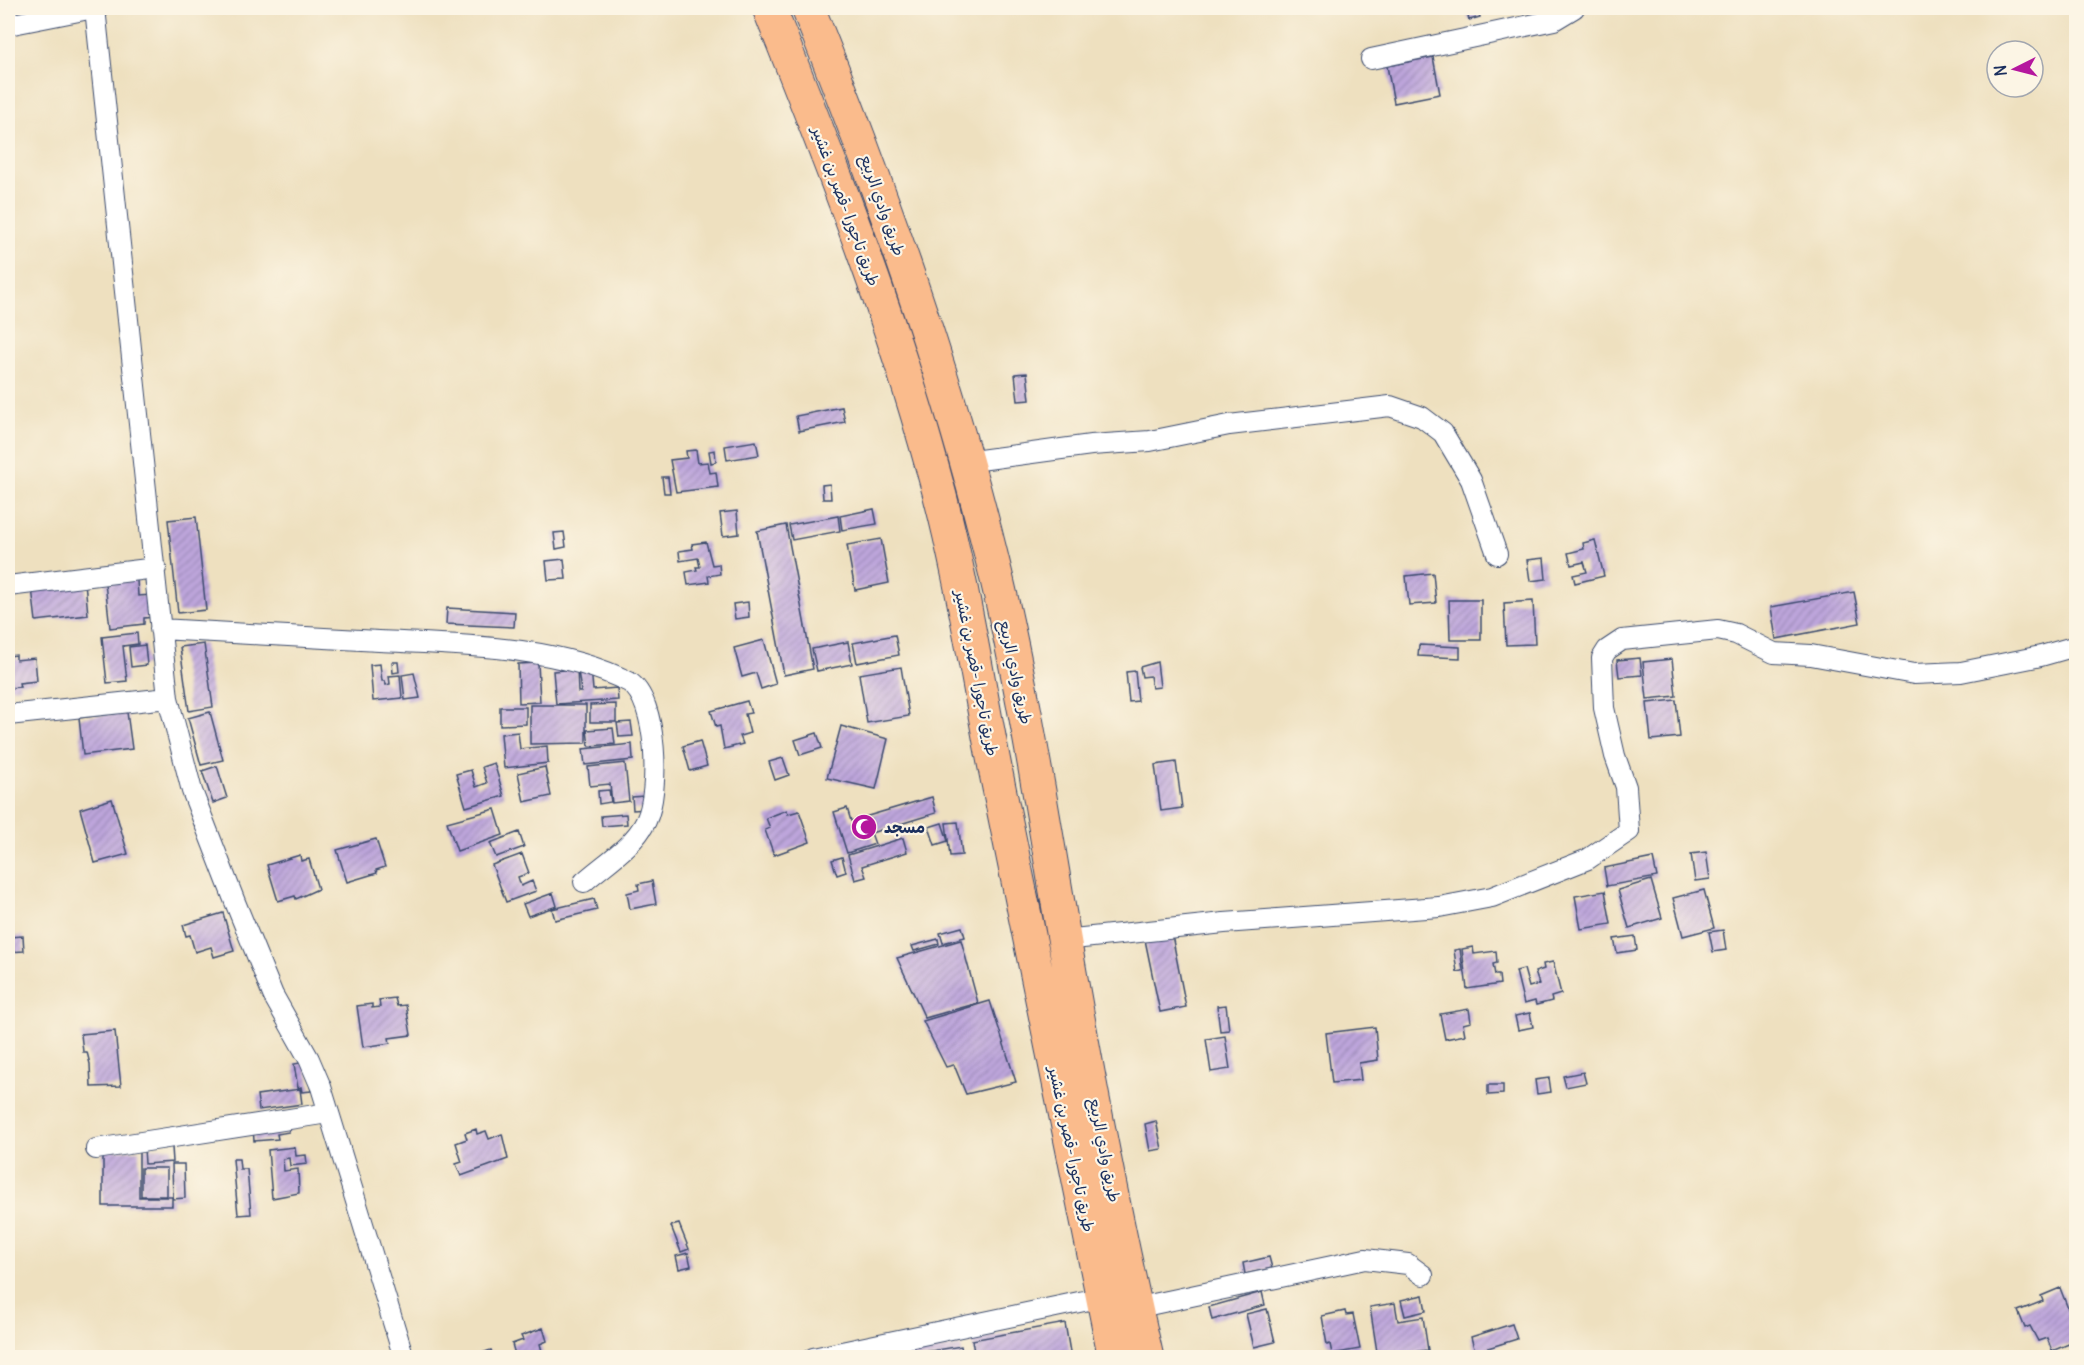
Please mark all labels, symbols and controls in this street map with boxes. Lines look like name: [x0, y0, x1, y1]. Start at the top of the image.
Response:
north arrow: [1985, 39, 2045, 99]
text: N: [1990, 64, 2011, 77]
street label: طريق تاجورا -قصر بن غشير: [806, 121, 884, 289]
street label: طريق وادي الربيع: [854, 152, 910, 259]
street label: طريق تاجورا -قصر بن غشير: [950, 586, 1003, 758]
street label: طريق وادي الربيع: [993, 618, 1037, 726]
mosque icon: مسجد: [849, 812, 879, 842]
place label: مسجد: [884, 817, 925, 837]
street label: طريق تاجورا -قصر بن غشير: [1043, 1062, 1099, 1234]
street label: طريق وادي الربيع: [1083, 1096, 1125, 1204]

